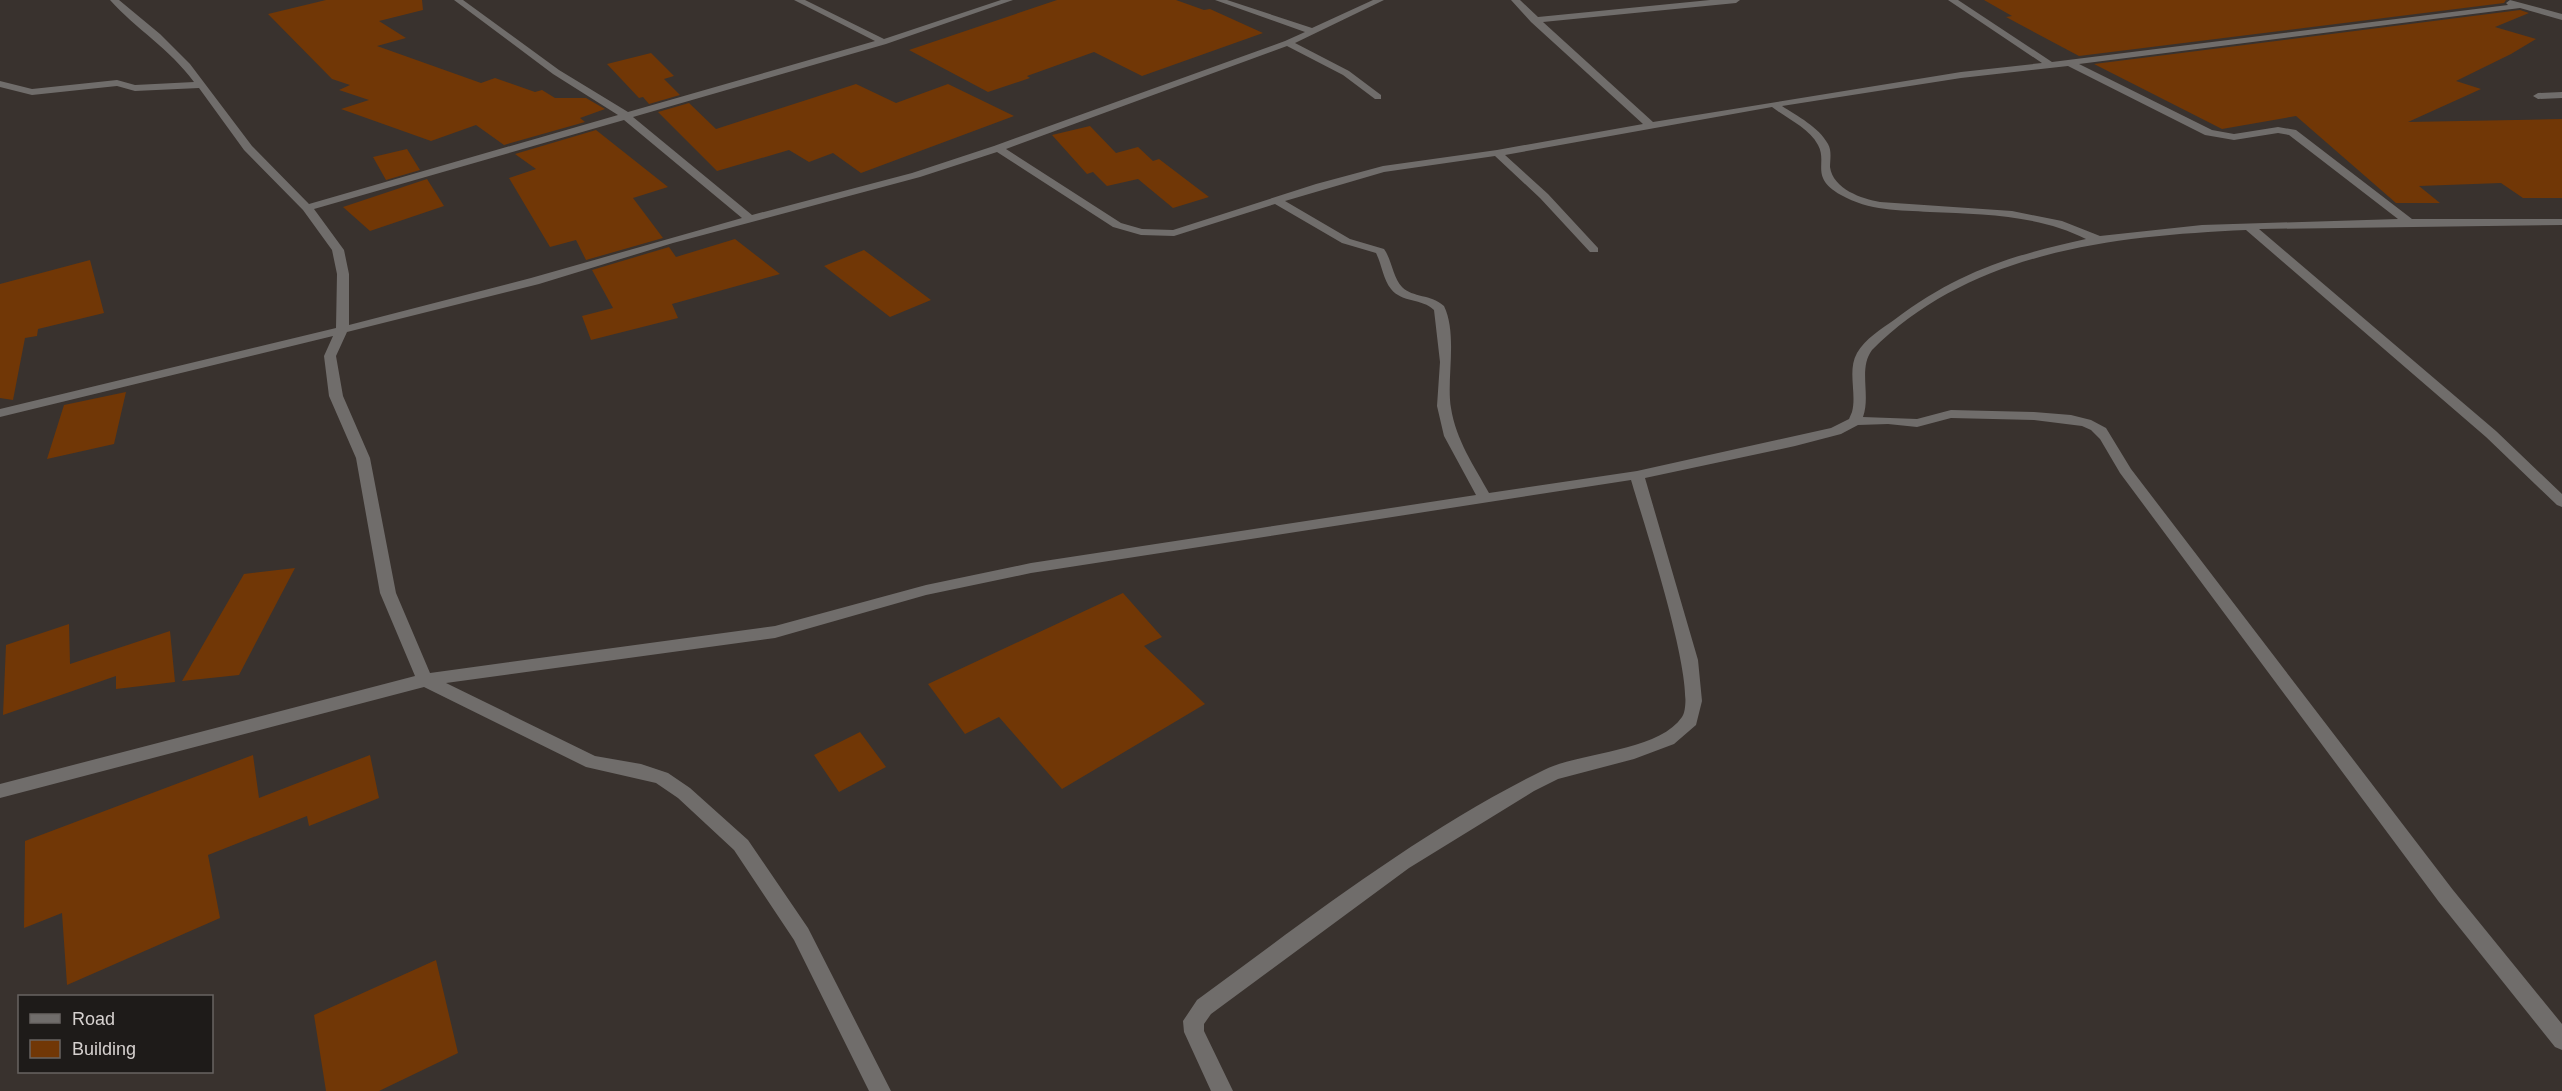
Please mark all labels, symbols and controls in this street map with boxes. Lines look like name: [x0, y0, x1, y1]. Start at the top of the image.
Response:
legend: [18, 995, 213, 1073]
text: Road: [72, 1009, 115, 1029]
text: Building: [72, 1039, 136, 1059]

